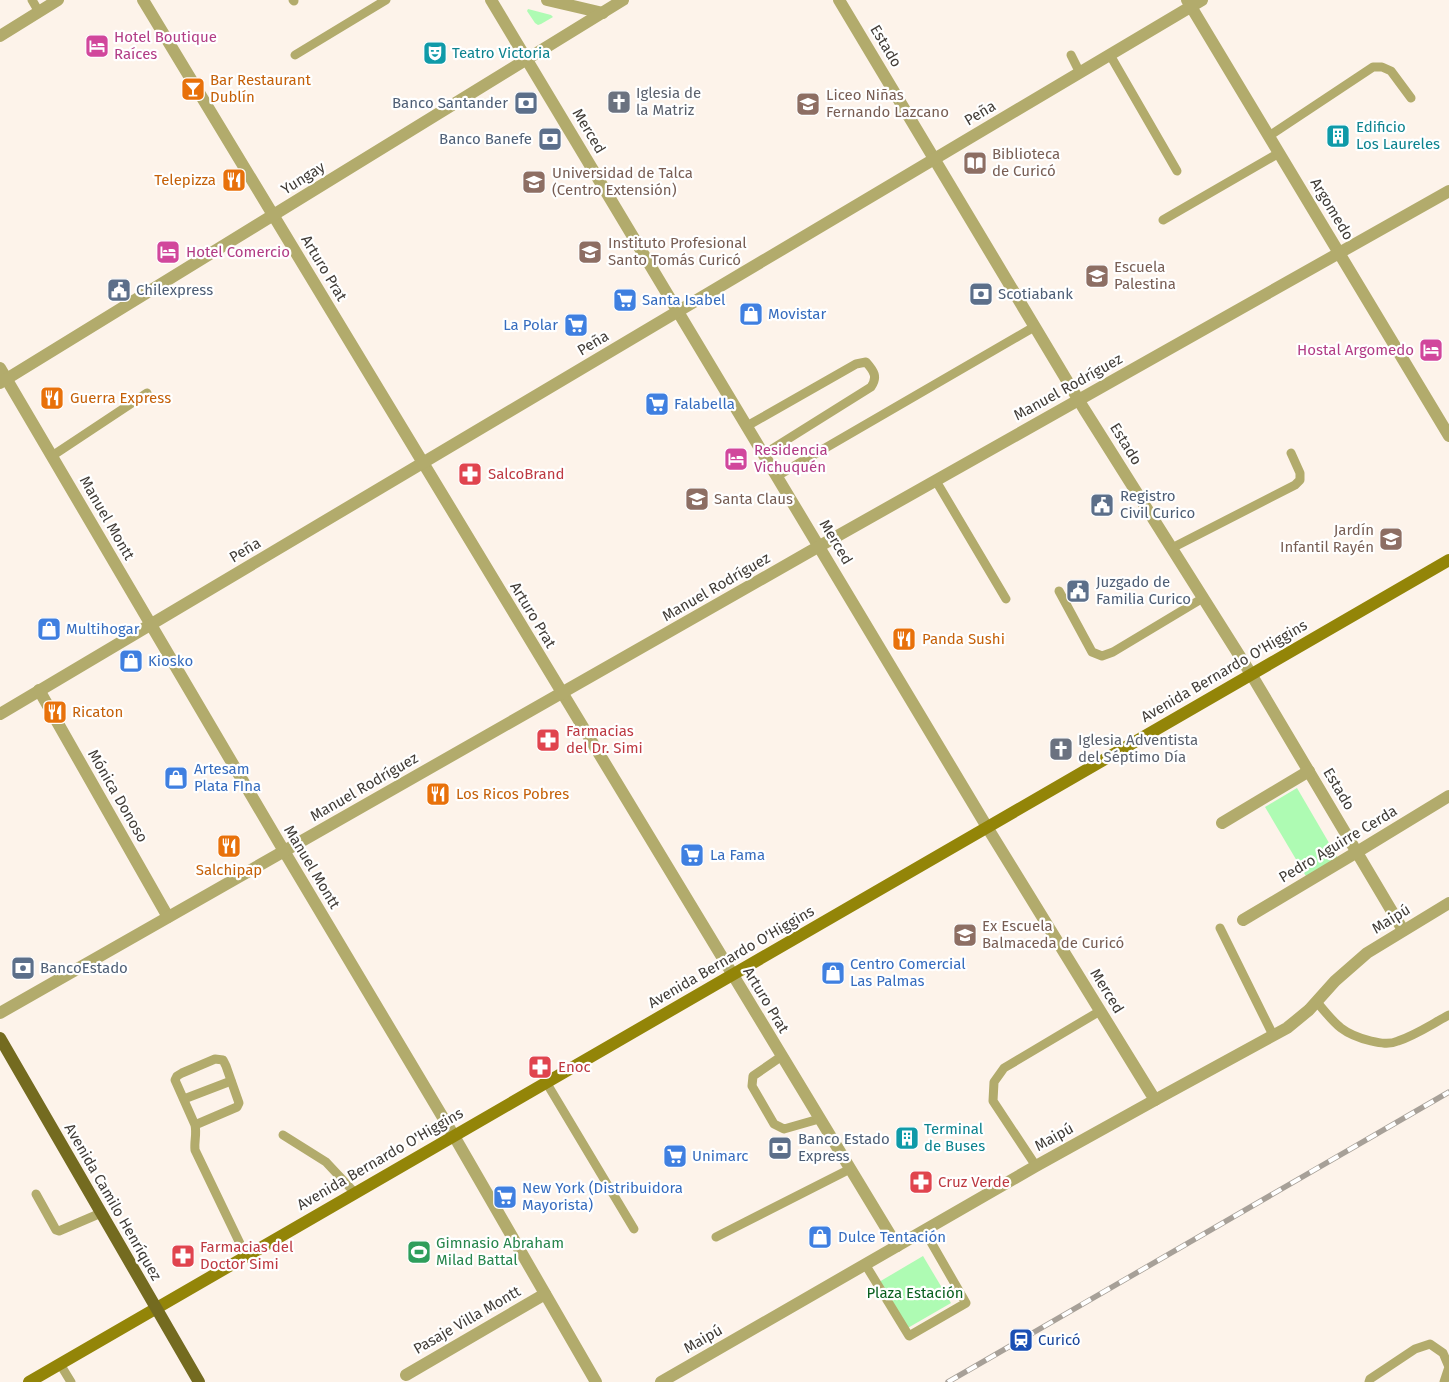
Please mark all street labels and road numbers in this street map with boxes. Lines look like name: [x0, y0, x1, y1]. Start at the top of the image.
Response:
street label: Estado: [866, 22, 906, 70]
street label: Peña: [961, 97, 999, 129]
street label: Merced: [569, 105, 609, 157]
street label: Yungay: [278, 157, 329, 198]
street label: Argomedo: [1306, 175, 1358, 243]
street label: Arturo Prat: [297, 232, 351, 305]
street label: Peña: [574, 327, 612, 359]
street label: Manuel Rodríguez: [1010, 349, 1126, 424]
street label: Estado: [1106, 420, 1146, 468]
street label: Manuel Montt: [76, 473, 139, 564]
street label: Merced: [816, 516, 856, 568]
street label: Peña: [226, 534, 264, 566]
street label: Manuel Rodríguez: [659, 549, 773, 625]
street label: Arturo Prat: [506, 579, 560, 652]
street label: Avenida Bernardo O'Higgins: [1138, 616, 1310, 726]
street label: Mónica Donoso: [84, 746, 152, 846]
street label: Manuel Rodríguez: [307, 749, 421, 825]
street label: Estado: [1319, 765, 1359, 813]
street label: Pedro Aguirre Cerda: [1276, 802, 1400, 886]
street label: Manuel Montt: [280, 822, 344, 912]
street label: Maipú: [1369, 900, 1413, 938]
street label: Avenida Bernardo O'Higgins: [645, 902, 817, 1012]
street label: Arturo Prat: [739, 964, 793, 1037]
street label: Merced: [1086, 965, 1128, 1017]
street label: Avenida Bernardo O'Higgins: [294, 1104, 466, 1214]
street label: Maipú: [1031, 1119, 1077, 1155]
street label: Avenida Camilo Henríquez: [61, 1120, 166, 1284]
street label: Pasaje Villa Montt: [410, 1282, 524, 1358]
street label: Maipú: [680, 1321, 726, 1357]

